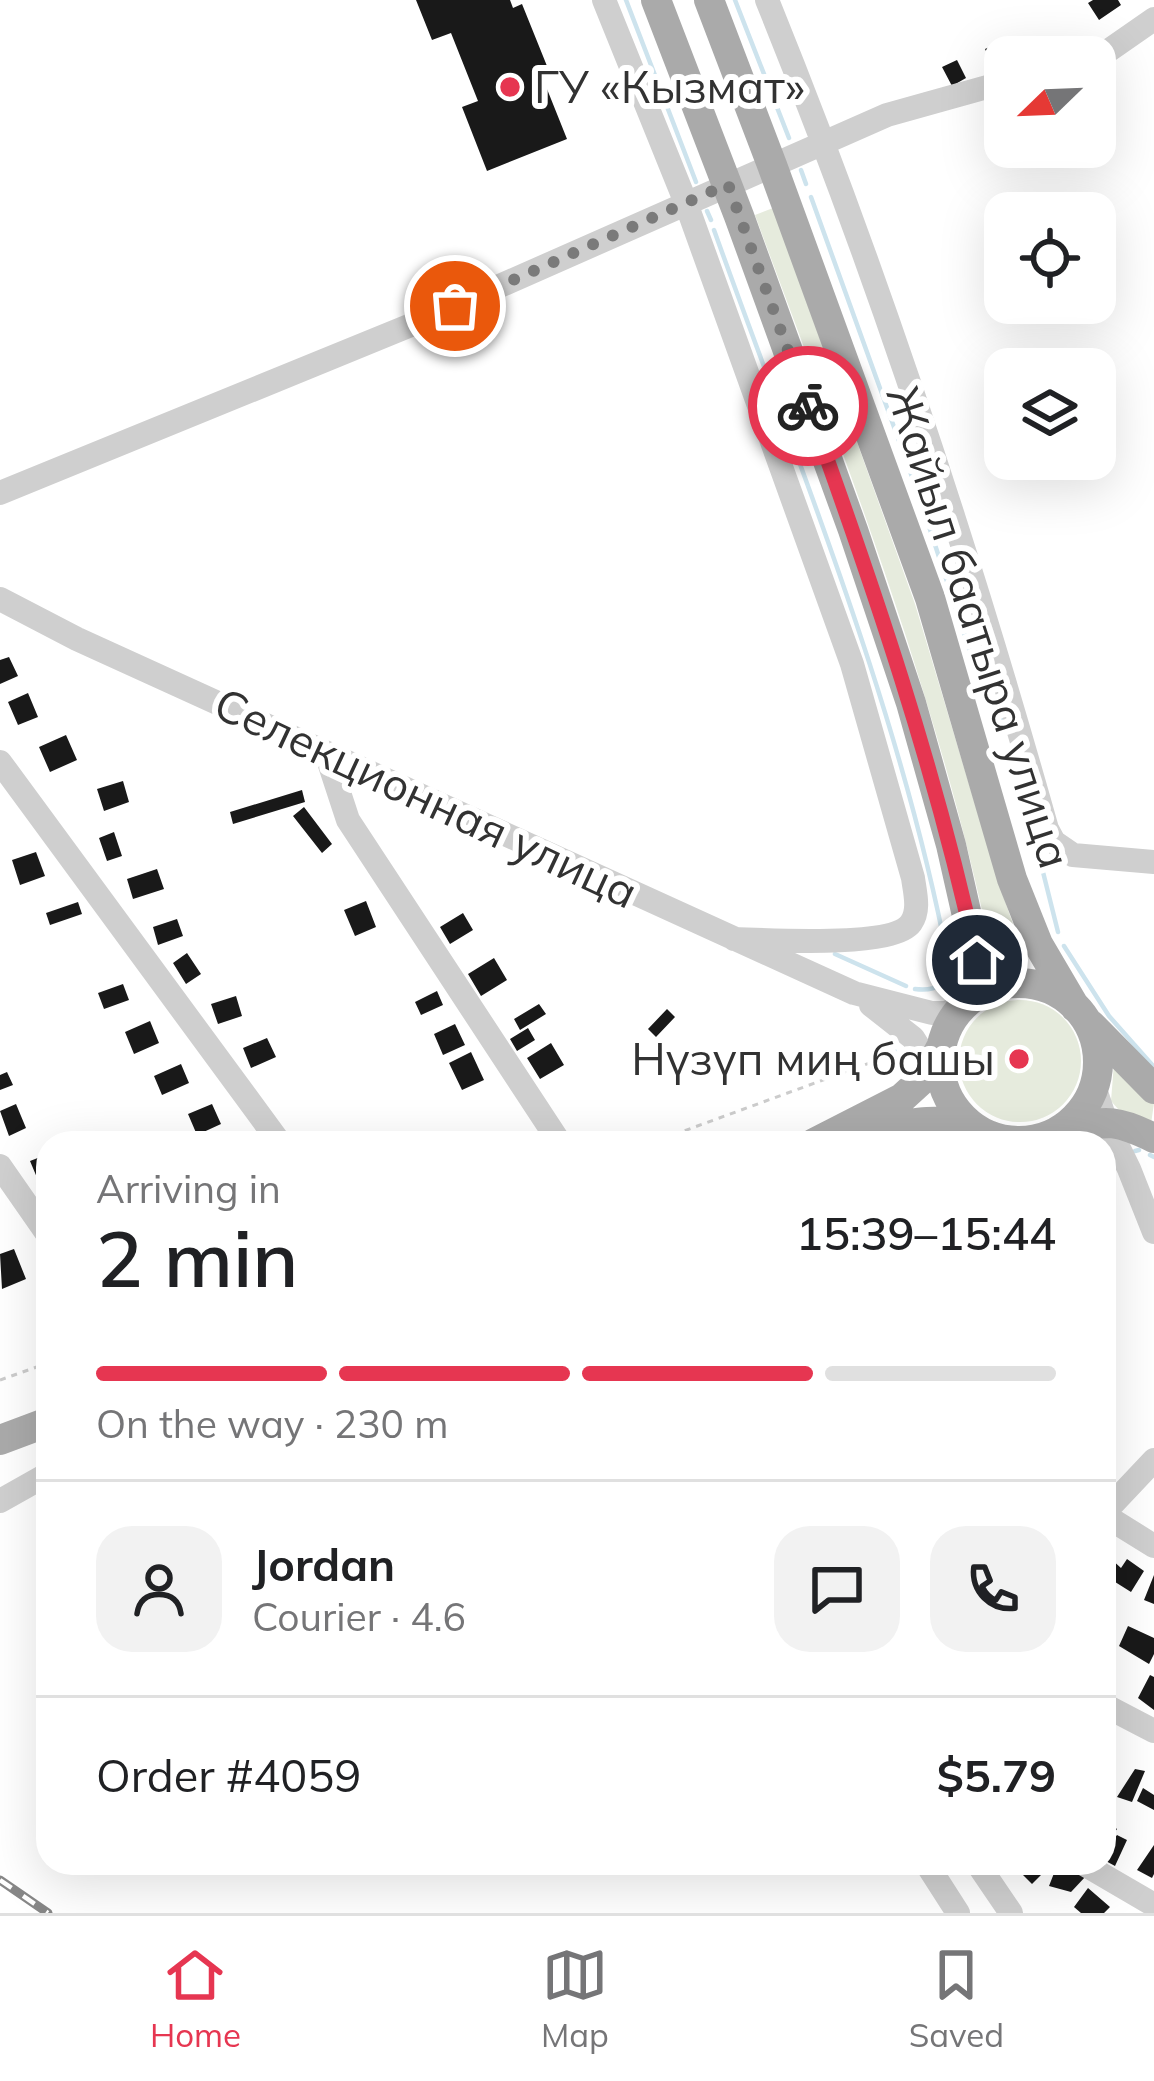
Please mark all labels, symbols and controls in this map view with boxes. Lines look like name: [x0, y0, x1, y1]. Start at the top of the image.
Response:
north arrow: [984, 36, 1116, 168]
map controls: [984, 36, 1116, 480]
place label: ГУ «Кызмат»: [534, 58, 805, 114]
marker: ГУ «Кызмат»: [497, 74, 523, 100]
button: locate: [984, 192, 1116, 324]
pin: [404, 255, 506, 357]
icon: bag: [422, 273, 488, 339]
courier: [748, 346, 868, 466]
button: layers: [984, 348, 1116, 480]
icon: bike: [775, 373, 841, 439]
street label: Жайыл баатыра улица: [876, 379, 1084, 875]
street label: Селекционная улица: [206, 674, 647, 920]
pin: [926, 909, 1028, 1011]
icon: home: [944, 927, 1010, 993]
place label: Нүзүп миң башы: [631, 1030, 995, 1086]
marker: Нүзүп миң башы: [1006, 1046, 1032, 1072]
text: Arriving in: [96, 1164, 281, 1213]
text: 15:39–15:44: [796, 1205, 1056, 1261]
text: 2 min: [96, 1209, 299, 1307]
text: On the way · 230 m: [96, 1399, 448, 1448]
button: person: [96, 1526, 222, 1652]
button: chat: [774, 1526, 900, 1652]
button: phone: [930, 1526, 1056, 1652]
text: Jordan: [252, 1536, 395, 1592]
text: Courier · 4.6: [252, 1592, 466, 1641]
text: Order #4059: [96, 1747, 361, 1803]
text: $5.79: [937, 1747, 1056, 1803]
tab: Home: [150, 1942, 241, 2055]
tab: Map: [541, 1942, 609, 2055]
tab: Saved: [909, 1942, 1004, 2055]

